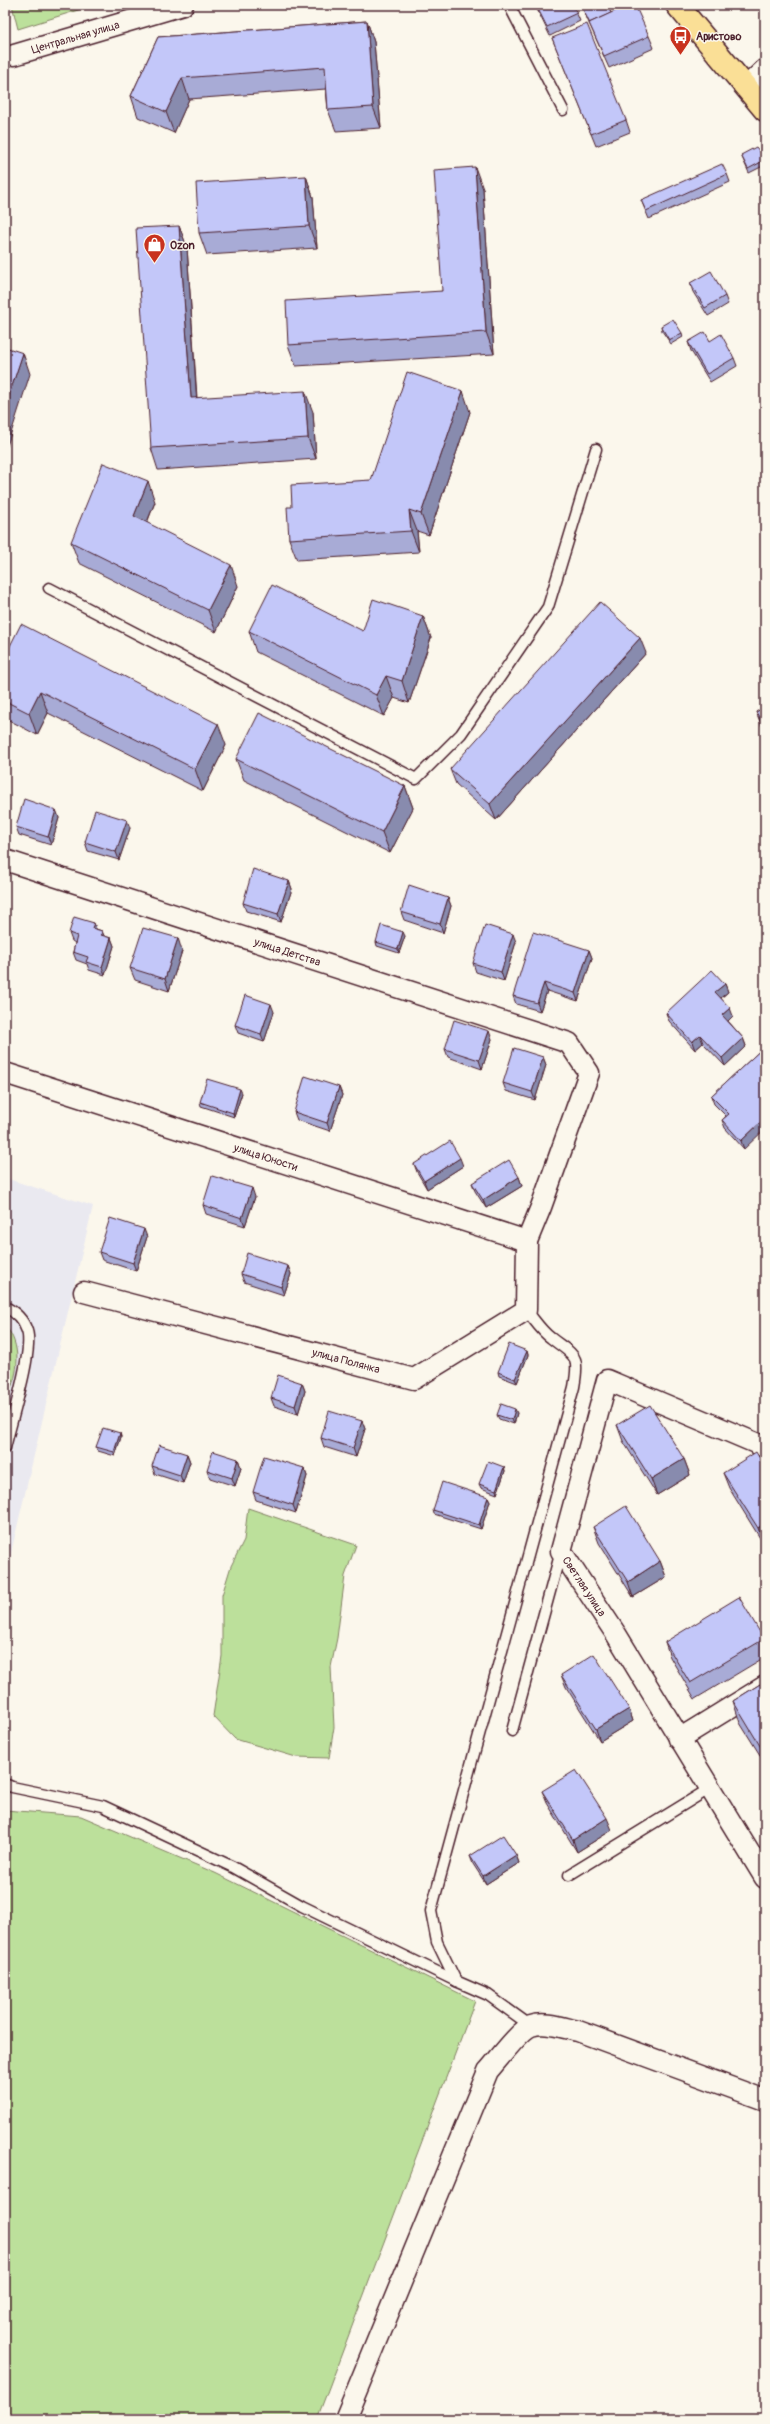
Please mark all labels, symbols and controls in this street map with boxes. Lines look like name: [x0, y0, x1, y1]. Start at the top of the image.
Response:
street label: Центральная улица: [30, 18, 121, 56]
bus stop icon: Аристово: [667, 23, 693, 56]
place label: Аристово: [696, 30, 741, 43]
shop icon: Ozon: [141, 232, 167, 265]
place label: Ozon: [170, 239, 195, 252]
street label: улица Детства: [252, 935, 322, 968]
street label: улица Юности: [231, 1140, 300, 1173]
street label: улица Полянка: [310, 1345, 381, 1376]
street label: Светлая улица: [560, 1554, 609, 1619]

